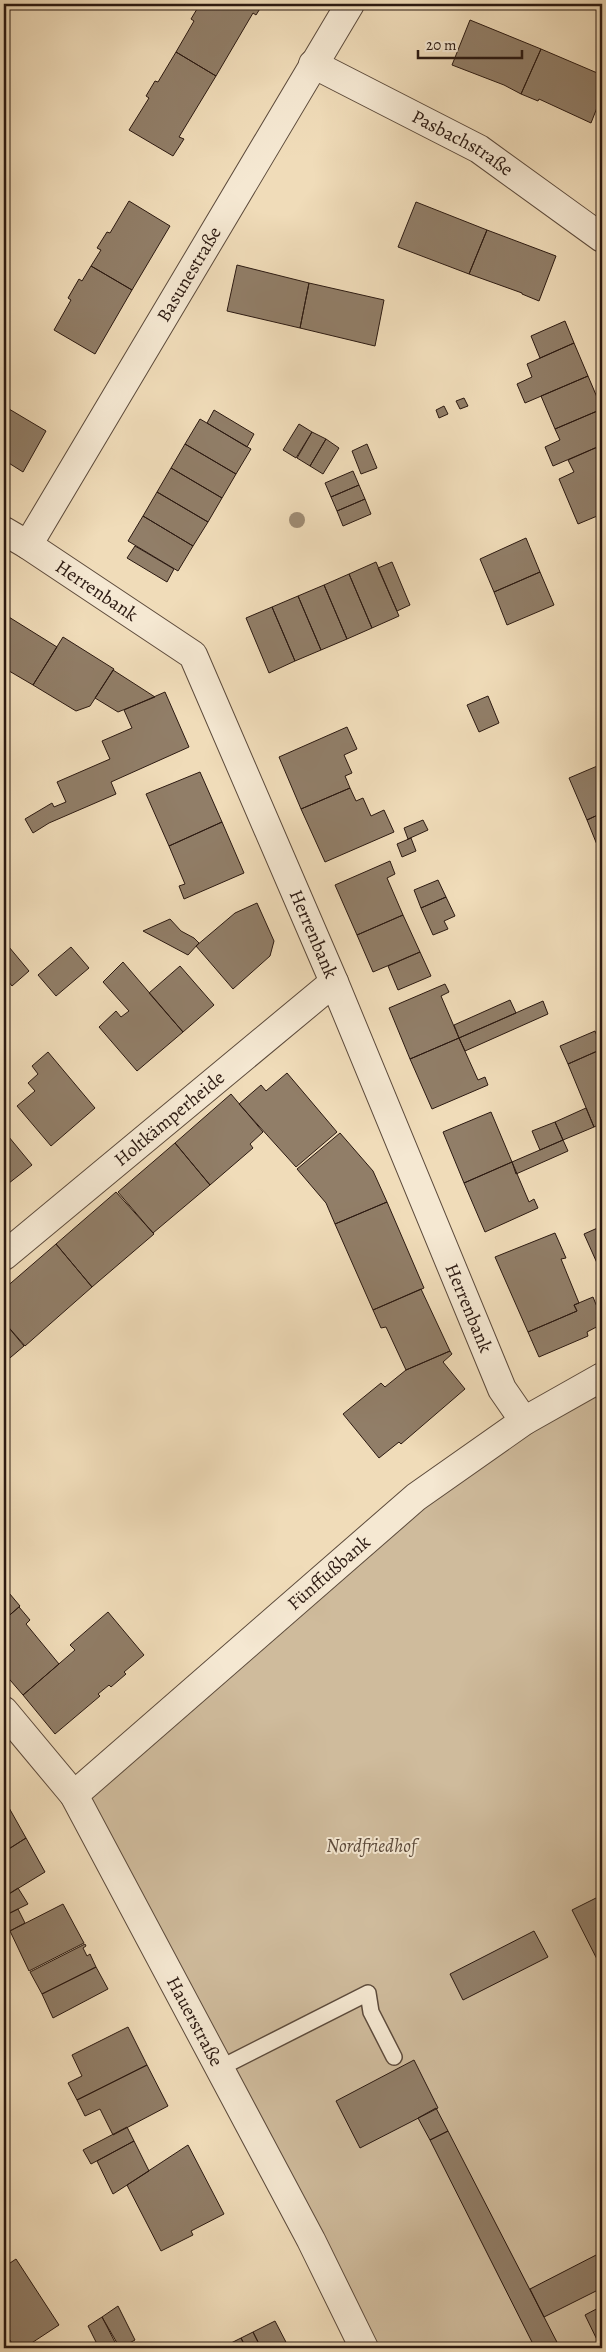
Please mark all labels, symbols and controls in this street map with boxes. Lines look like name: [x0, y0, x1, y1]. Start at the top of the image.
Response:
scale bar: [418, 28, 522, 60]
text: 20 m: [426, 35, 457, 55]
street label: Pasbachstraße: [407, 104, 518, 182]
street label: Basunestraße: [151, 222, 228, 327]
street label: Herrenbank: [50, 554, 143, 628]
street label: Herrenbank: [283, 886, 344, 983]
street label: Holtkämperheide: [109, 1065, 230, 1172]
street label: Herrenbank: [439, 1260, 499, 1357]
street label: Fünffußbank: [282, 1529, 376, 1616]
park label: Nordfriedhof: [326, 1833, 420, 1859]
street label: Hauerstraße: [160, 1972, 229, 2071]

